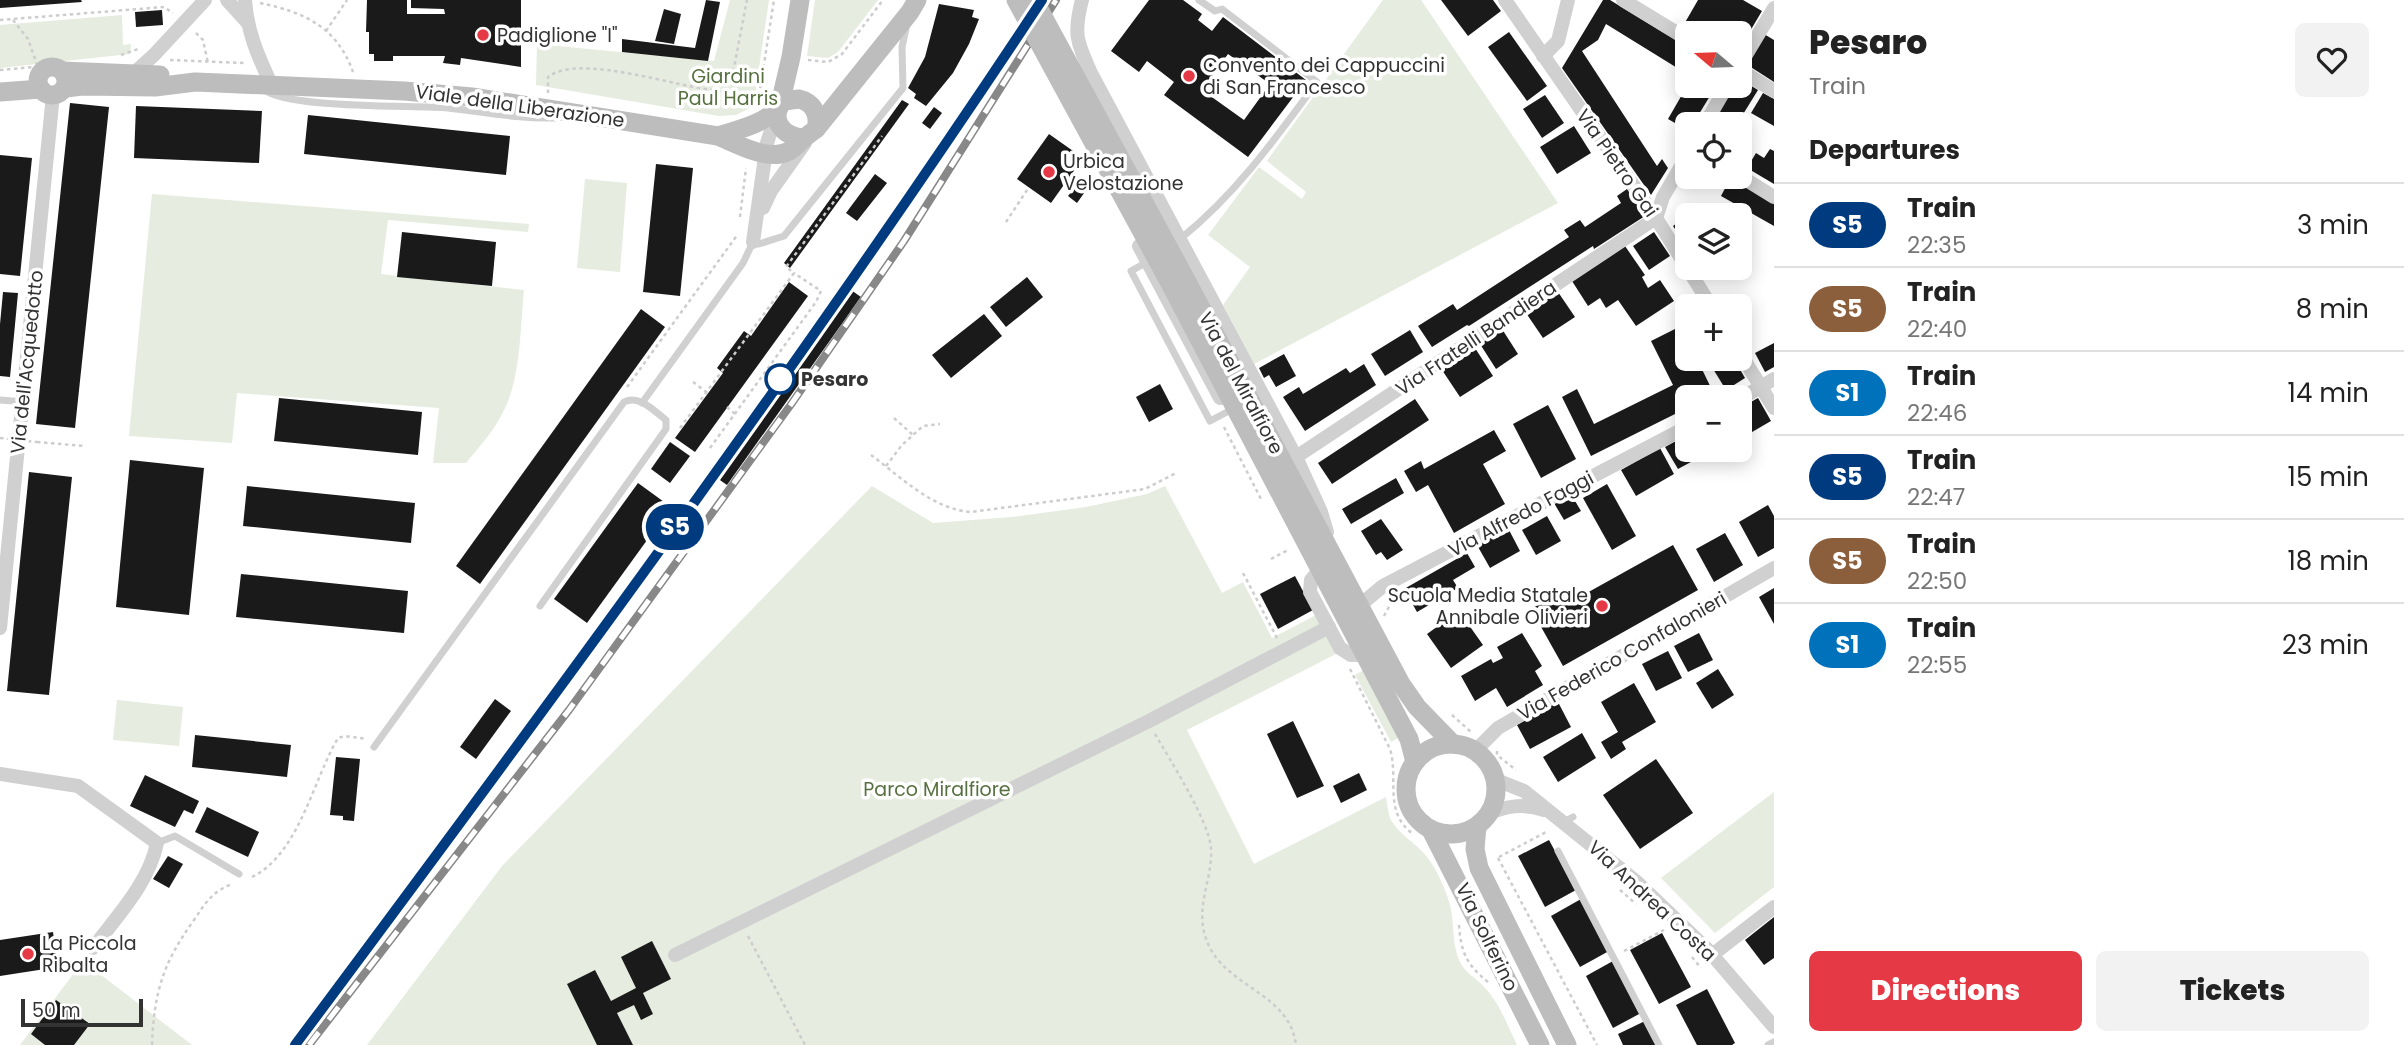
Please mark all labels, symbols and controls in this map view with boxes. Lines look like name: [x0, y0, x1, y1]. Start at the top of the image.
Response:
text: Pesaro: [1809, 19, 1927, 66]
north arrow: [1675, 21, 1752, 98]
map controls: [1675, 21, 1752, 462]
place label: Padiglione "I": [497, 22, 618, 49]
button: heart: [2295, 23, 2369, 97]
marker: Padiglione "I": [475, 27, 491, 43]
place label: Convento dei Cappuccini di San Francesco: [1203, 52, 1445, 101]
park label: Giardini Paul Harris: [678, 63, 778, 112]
marker: Convento dei Cappuccini di San Francesco: [1181, 68, 1197, 84]
text: Train: [1809, 70, 1866, 102]
street label: Viale della Liberazione: [414, 78, 626, 134]
street label: Via Pietro Gai: [1570, 103, 1664, 223]
button: locate: [1675, 112, 1752, 189]
text: Departures: [1809, 132, 1960, 168]
place label: Urbica Velostazione: [1063, 148, 1184, 197]
marker: Urbica Velostazione: [1041, 164, 1057, 180]
text: Train: [1907, 190, 1976, 226]
button: layers: [1675, 203, 1752, 280]
text: 3 min: [2297, 207, 2369, 243]
text: S5: [1832, 208, 1863, 241]
text: 22:35: [1907, 229, 1966, 261]
street label: Via dell'Acquedotto: [4, 269, 50, 455]
street label: Via Fratelli Bandiera: [1390, 274, 1562, 402]
text: Train: [1907, 274, 1976, 310]
text: 8 min: [2296, 291, 2369, 327]
text: S5: [1832, 292, 1863, 325]
button: +: [1675, 294, 1752, 371]
street label: Via del Miralfiore: [1192, 307, 1290, 459]
text: 22:40: [1907, 313, 1967, 345]
text: Train: [1907, 358, 1976, 394]
marker: Pesaro: [765, 364, 795, 394]
place label: Pesaro: [801, 366, 868, 393]
text: 14 min: [2288, 375, 2369, 411]
text: S1: [1836, 376, 1859, 409]
button: −: [1675, 385, 1752, 462]
text: 22:46: [1907, 397, 1967, 429]
text: Train: [1907, 442, 1976, 478]
text: 15 min: [2288, 459, 2369, 495]
text: S5: [1832, 460, 1863, 493]
street label: Via Alfredo Faggi: [1444, 464, 1598, 564]
text: 22:47: [1907, 481, 1965, 513]
line badge: S5: [644, 504, 706, 550]
text: S5: [660, 510, 690, 543]
text: Train: [1907, 526, 1976, 562]
text: 18 min: [2288, 543, 2369, 579]
text: S5: [1832, 544, 1863, 577]
text: 22:50: [1907, 565, 1967, 597]
place label: Scuola Media Statale Annibale Olivieri: [1388, 582, 1588, 631]
street label: Via Federico Confalonieri: [1513, 585, 1731, 727]
marker: Scuola Media Statale Annibale Olivieri: [1594, 598, 1610, 614]
text: Train: [1907, 610, 1976, 646]
text: 23 min: [2282, 627, 2369, 663]
text: S1: [1836, 628, 1859, 661]
text: 22:55: [1907, 649, 1967, 681]
park label: Parco Miralfiore: [863, 776, 1011, 803]
street label: Via Andrea Costa: [1582, 834, 1722, 968]
street label: Via Solferino: [1449, 878, 1525, 996]
place label: La Piccola Ribalta: [42, 930, 137, 979]
marker: La Piccola Ribalta: [20, 946, 36, 962]
button: Directions: [1809, 951, 2082, 1031]
button: Tickets: [2096, 951, 2369, 1031]
scale bar: [21, 996, 144, 1028]
text: 50 m: [32, 997, 81, 1024]

